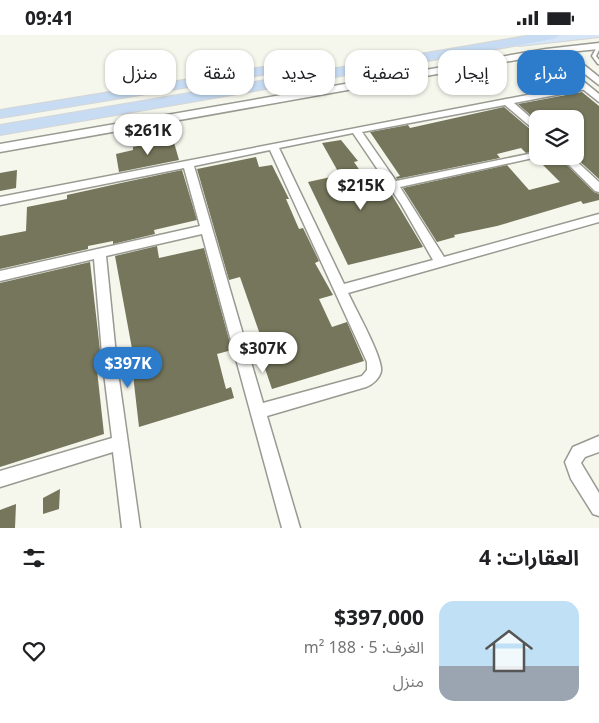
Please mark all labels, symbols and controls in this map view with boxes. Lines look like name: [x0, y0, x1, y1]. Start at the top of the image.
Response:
text: 09:41: [25, 5, 74, 31]
chip: منزل: [105, 50, 176, 95]
chip: شقة: [186, 50, 254, 95]
chip: جديد: [264, 50, 335, 95]
chip: تصفية: [345, 50, 428, 95]
chip: إيجار: [438, 50, 507, 95]
chip: شراء: [517, 50, 585, 95]
map controls: [529, 110, 584, 165]
button: layers: [529, 110, 584, 165]
pin: $261K: [113, 113, 183, 156]
text: $261K: [124, 119, 172, 141]
pin: $215K: [326, 169, 396, 211]
text: $215K: [337, 174, 385, 196]
pin: $307K: [228, 331, 298, 374]
text: $307K: [239, 337, 287, 359]
pin: $397K: [93, 347, 163, 389]
text: $397K: [104, 352, 152, 374]
text: العقارات: 4: [479, 543, 579, 571]
icon: filters: [20, 544, 48, 572]
text: $397,000: [334, 603, 424, 631]
icon: home: [479, 621, 539, 681]
text: الغرف: 5 · 188 m²: [304, 636, 424, 658]
icon: heart: [20, 637, 48, 665]
text: منزل: [393, 670, 424, 692]

